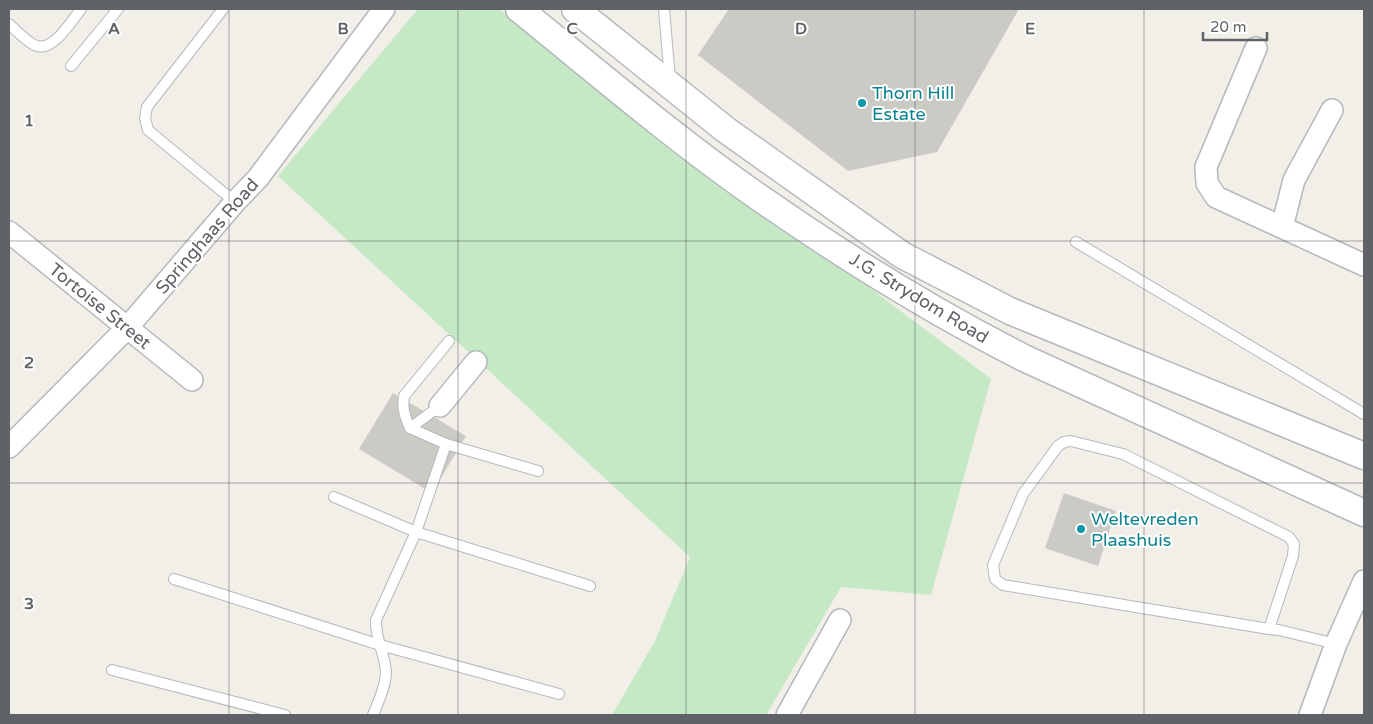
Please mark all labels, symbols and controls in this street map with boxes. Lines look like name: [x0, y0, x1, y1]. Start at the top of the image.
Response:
scale bar: [1203, 10, 1267, 42]
text: 20 m: [1210, 18, 1247, 36]
text: A: [108, 19, 120, 39]
text: B: [337, 19, 349, 39]
text: C: [566, 19, 578, 39]
text: D: [795, 19, 807, 39]
text: E: [1025, 19, 1035, 39]
place label: Thorn Hill Estate: [872, 82, 954, 125]
marker: Thorn Hill Estate: [856, 97, 868, 109]
text: 1: [24, 111, 34, 131]
street label: Springhaas Road: [151, 174, 263, 298]
street label: J.G. Strydom Road: [845, 248, 993, 348]
street label: Tortoise Street: [45, 258, 156, 354]
text: 2: [24, 353, 34, 373]
place label: Weltevreden Plaashuis: [1091, 508, 1199, 551]
marker: Weltevreden Plaashuis: [1075, 523, 1087, 535]
text: 3: [24, 594, 34, 614]

